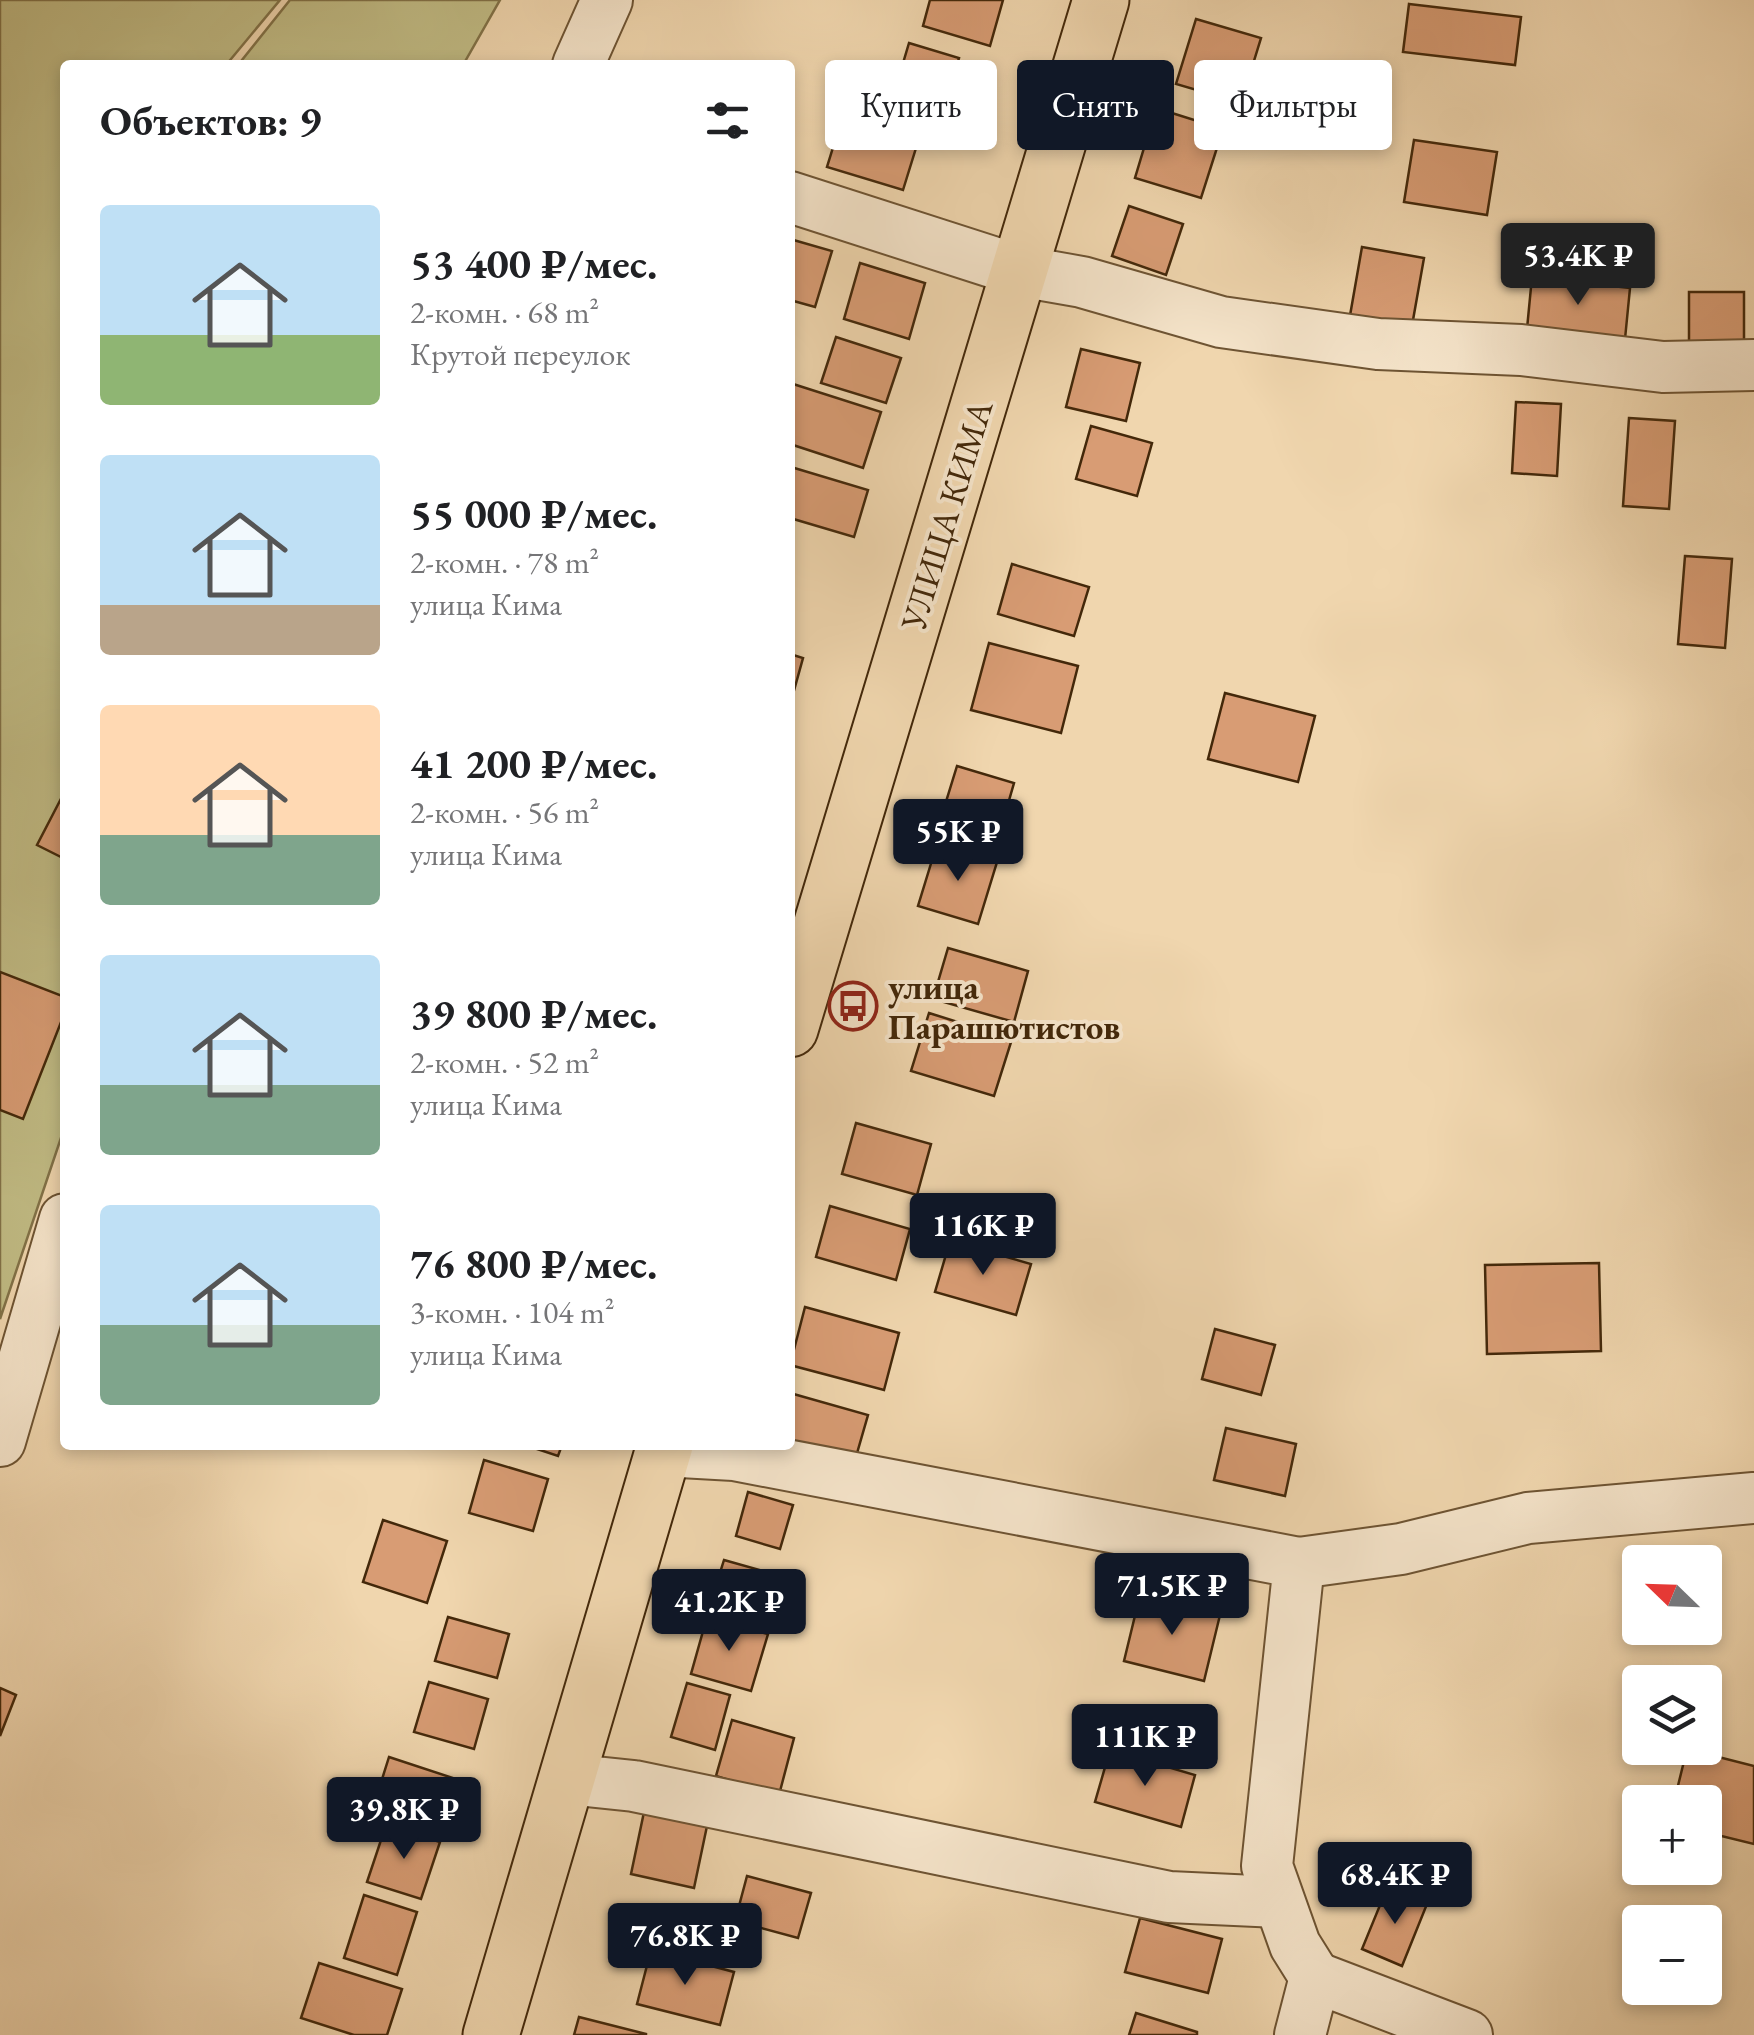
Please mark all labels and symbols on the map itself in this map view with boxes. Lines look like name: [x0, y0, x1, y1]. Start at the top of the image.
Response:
pin: 53.4K ₽: [1486, 223, 1670, 308]
street label: УЛИЦА КИМА: [889, 394, 1003, 636]
pin: 55K ₽: [888, 799, 1028, 884]
place label: улица Парашютистов: [888, 964, 1120, 1049]
bus stop icon: улица Парашютистов: [827, 980, 879, 1032]
pin: 116K ₽: [902, 1193, 1064, 1278]
north arrow: [1622, 1545, 1722, 1645]
pin: 71.5K ₽: [1080, 1553, 1264, 1638]
pin: 41.2K ₽: [637, 1569, 821, 1654]
pin: 111K ₽: [1064, 1704, 1226, 1789]
pin: 39.8K ₽: [312, 1777, 496, 1862]
pin: 68.4K ₽: [1303, 1842, 1487, 1927]
pin: 76.8K ₽: [593, 1903, 777, 1988]

